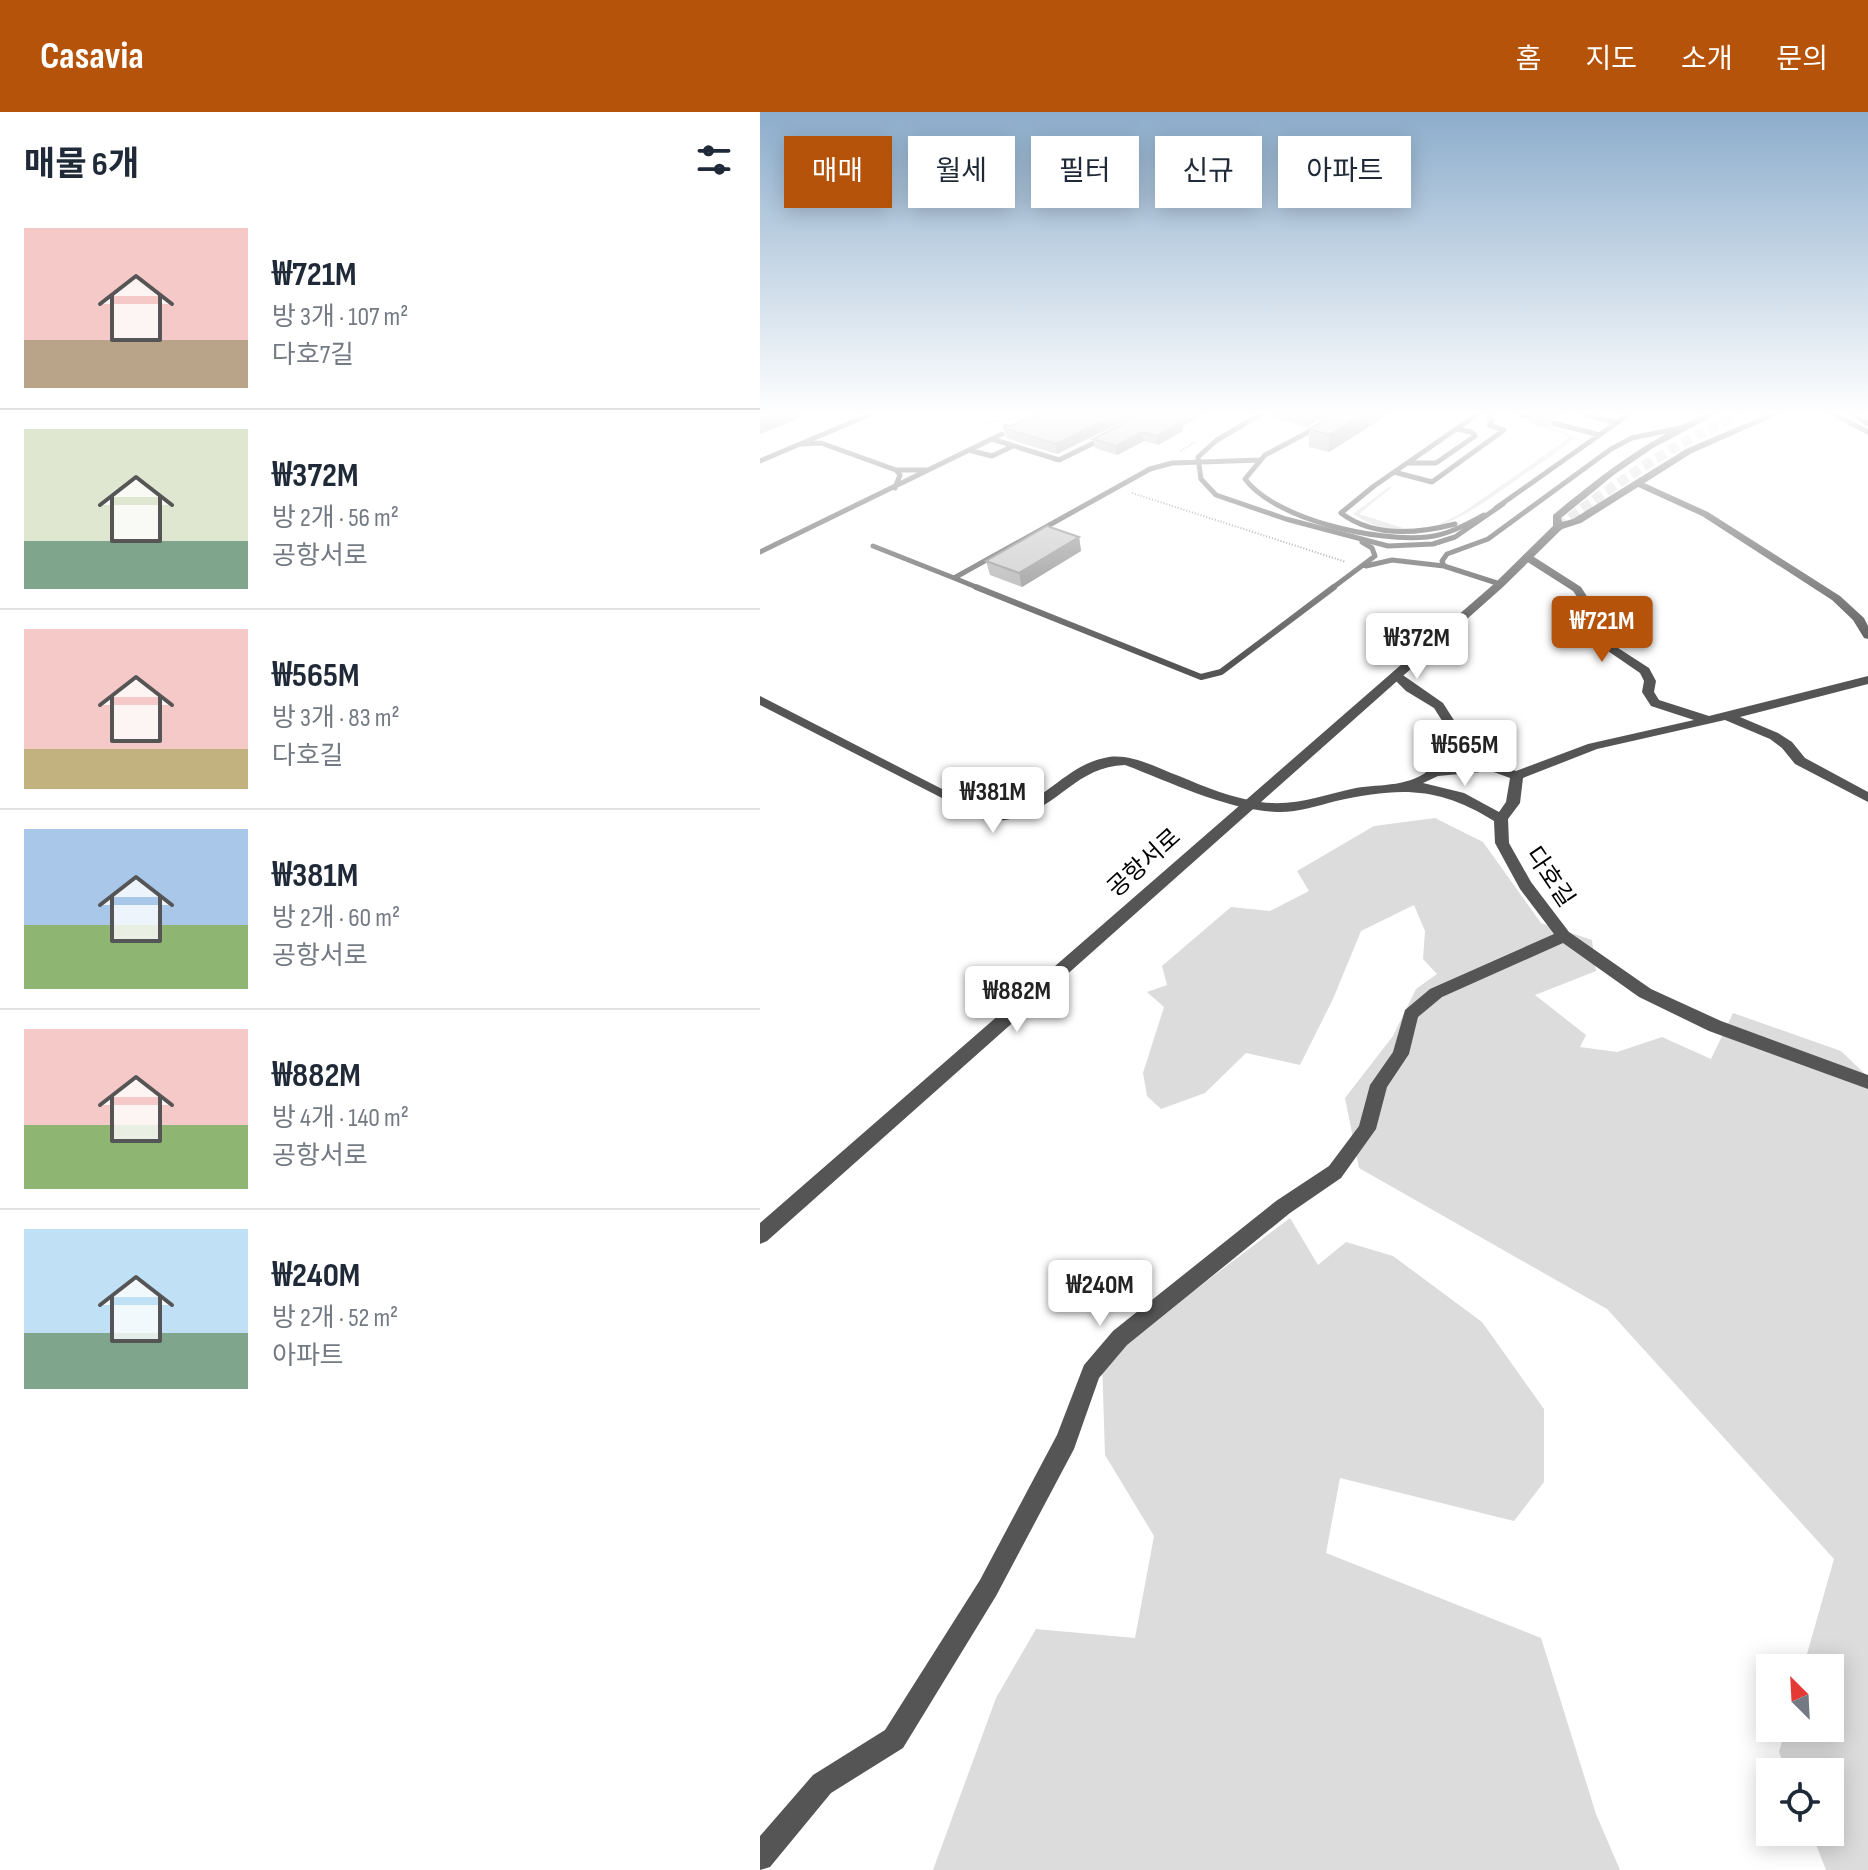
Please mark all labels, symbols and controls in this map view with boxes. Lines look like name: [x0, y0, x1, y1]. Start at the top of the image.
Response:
text: Casavia: [40, 34, 144, 79]
text: 홈: [1516, 43, 1541, 76]
text: 지도: [1585, 43, 1637, 76]
text: 소개: [1681, 43, 1732, 76]
text: 문의: [1776, 43, 1828, 76]
chip: 매매: [784, 136, 892, 208]
chip: 월세: [908, 136, 1015, 208]
chip: 필터: [1031, 136, 1139, 208]
chip: 신규: [1155, 136, 1262, 208]
chip: 아파트: [1278, 136, 1411, 208]
icon: filters: [692, 138, 736, 182]
text: 매물 6개: [24, 144, 139, 185]
text: ₩721M: [272, 254, 357, 295]
icon: home: [88, 260, 184, 356]
text: 방 3개 · 107 m²: [272, 302, 408, 333]
text: 다호7길: [272, 340, 354, 371]
text: ₩372M: [272, 455, 358, 496]
icon: home: [88, 461, 184, 557]
text: 방 2개 · 56 m²: [272, 503, 399, 534]
text: 공항서로: [272, 541, 368, 572]
pin: ₩721M: [1546, 596, 1658, 664]
text: ₩721M: [1570, 606, 1634, 637]
pin: ₩372M: [1361, 613, 1473, 681]
text: ₩372M: [1384, 623, 1450, 654]
text: ₩565M: [272, 655, 359, 696]
icon: home: [88, 661, 184, 757]
text: 방 3개 · 83 m²: [272, 703, 400, 734]
pin: ₩565M: [1409, 720, 1521, 788]
text: ₩565M: [1432, 730, 1498, 761]
text: 다호길: [272, 741, 344, 772]
pin: ₩381M: [937, 767, 1049, 835]
text: ₩381M: [960, 777, 1026, 808]
street label: 공항서로: [1101, 823, 1187, 903]
street label: 다호길: [1519, 841, 1581, 913]
text: ₩381M: [272, 855, 358, 896]
icon: home: [88, 861, 184, 957]
text: 방 2개 · 60 m²: [272, 903, 400, 934]
text: 공항서로: [272, 941, 368, 972]
pin: ₩882M: [961, 966, 1073, 1034]
text: ₩882M: [983, 976, 1051, 1007]
text: ₩882M: [272, 1055, 361, 1096]
icon: home: [88, 1061, 184, 1157]
text: 방 4개 · 140 m²: [272, 1103, 409, 1134]
text: 공항서로: [272, 1141, 368, 1172]
text: ₩240M: [272, 1255, 360, 1296]
pin: ₩240M: [1044, 1260, 1156, 1328]
icon: home: [88, 1261, 184, 1357]
text: ₩240M: [1066, 1270, 1134, 1301]
text: 방 2개 · 52 m²: [272, 1303, 398, 1334]
text: 아파트: [272, 1341, 344, 1372]
north arrow: [1756, 1654, 1844, 1742]
map controls: [1756, 1654, 1844, 1846]
button: locate: [1756, 1758, 1844, 1846]

